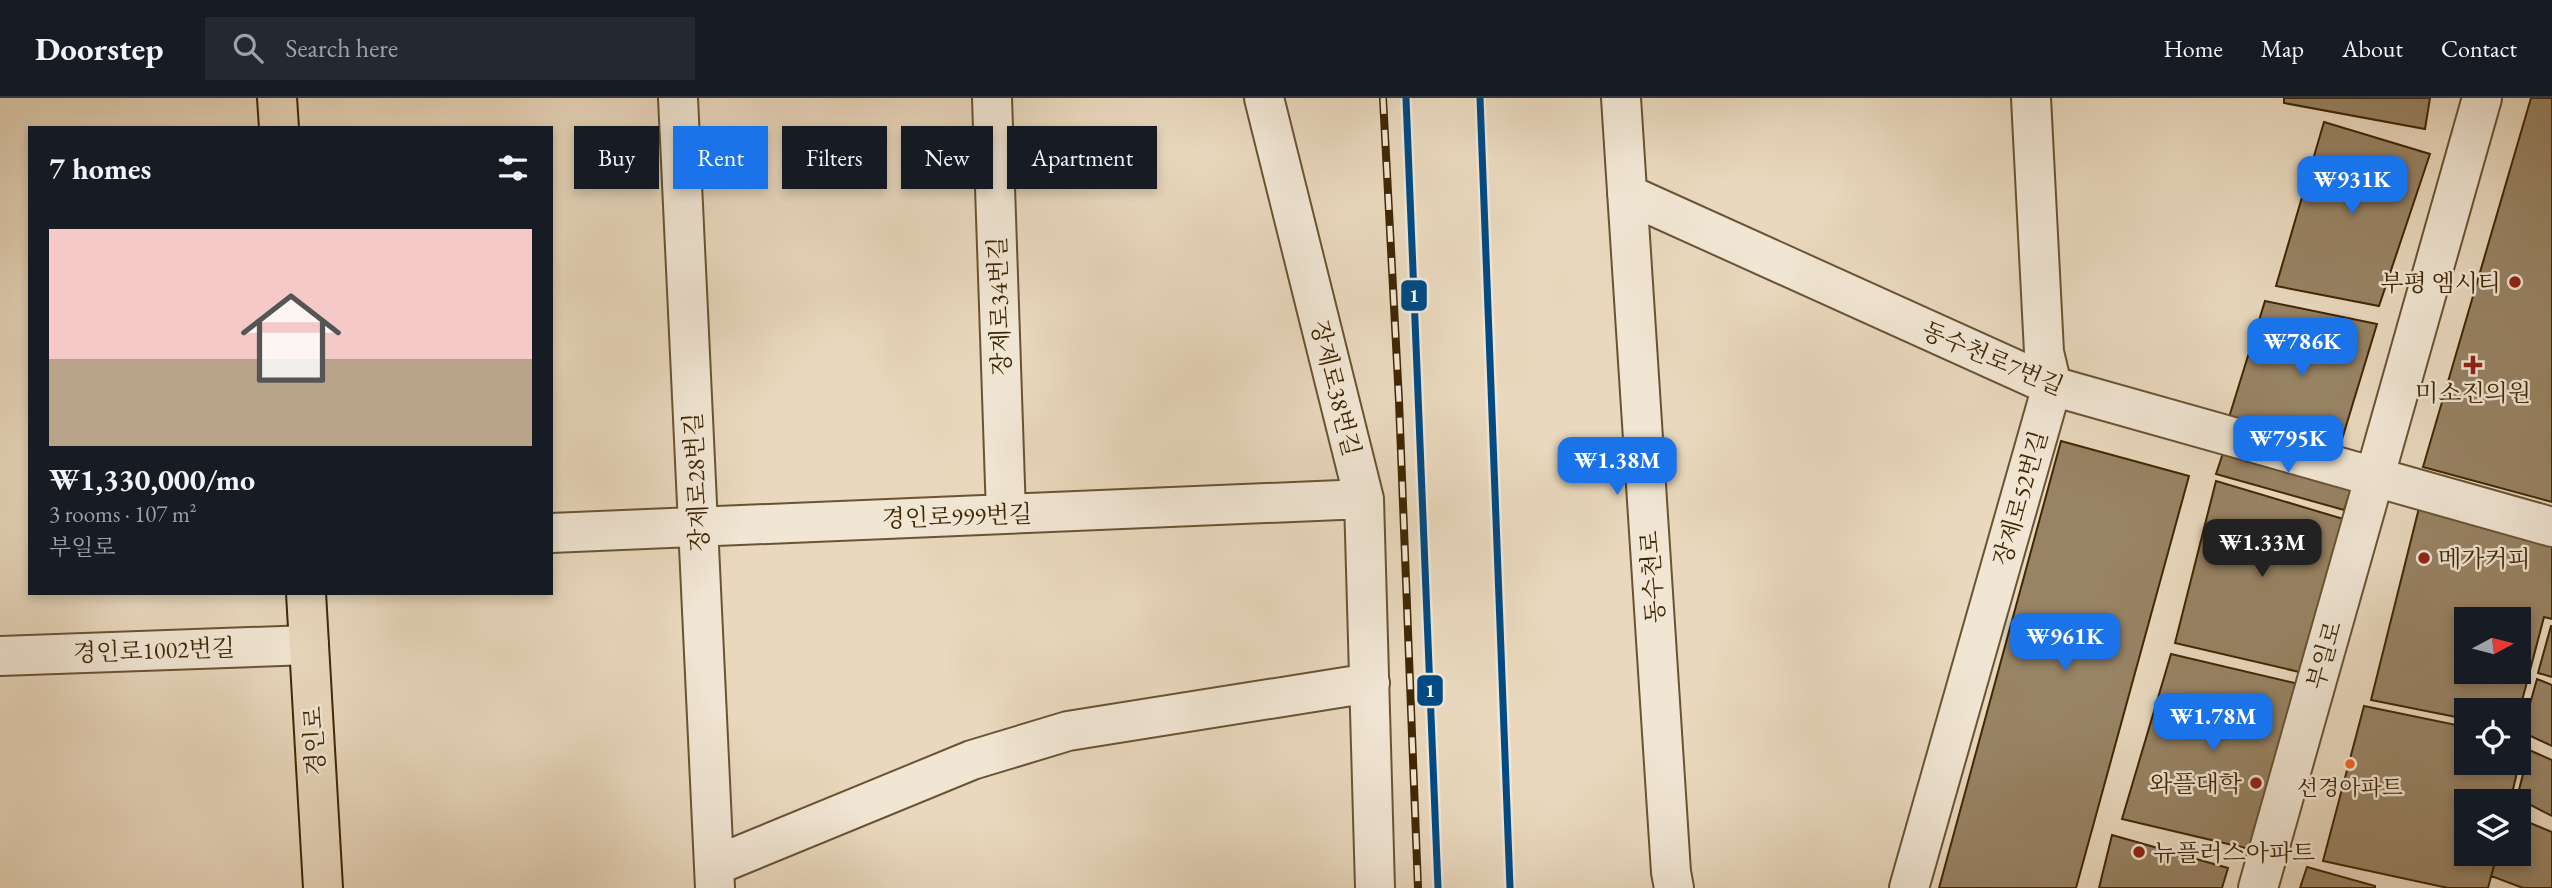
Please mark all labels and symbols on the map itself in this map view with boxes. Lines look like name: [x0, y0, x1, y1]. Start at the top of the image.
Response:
pin: ₩931K: [2303, 156, 2401, 216]
street label: 장제로34번길: [981, 236, 1017, 376]
place label: 부평 엠시티: [2380, 267, 2501, 298]
marker: 부평 엠시티: [2507, 274, 2523, 290]
line badge: 1: [1400, 279, 1428, 312]
text: 1: [1409, 283, 1419, 308]
street label: 동수천로7번길: [1918, 314, 2068, 402]
street label: 장제로38번길: [1304, 317, 1368, 459]
pin: ₩786K: [2253, 318, 2351, 378]
marker: 미소진의원: [2463, 355, 2483, 375]
place label: 미소진의원: [2415, 377, 2531, 408]
street label: 장제로28번길: [677, 412, 715, 552]
pin: ₩795K: [2239, 416, 2337, 475]
street label: 장제로52번길: [1986, 427, 2054, 569]
pin: ₩1.38M: [1560, 438, 1674, 497]
street label: 경인로999번길: [881, 498, 1033, 534]
pin: ₩1.33M: [2205, 519, 2319, 579]
street label: 동수천로: [1633, 530, 1671, 624]
place label: 메가커피: [2438, 543, 2531, 574]
marker: 메가커피: [2416, 550, 2432, 566]
north arrow: [2454, 607, 2530, 684]
pin: ₩961K: [2016, 614, 2114, 673]
street label: 부일로: [2300, 617, 2348, 693]
street label: 경인로1002번길: [73, 632, 235, 668]
line badge: 1: [1416, 674, 1444, 707]
text: 1: [1425, 678, 1435, 703]
pin: ₩1.78M: [2156, 694, 2270, 753]
street label: 경인로: [297, 705, 331, 777]
marker: 선경아파트: [2343, 757, 2357, 771]
place label: 와플대학: [2149, 768, 2243, 799]
place label: 선경아파트: [2297, 773, 2403, 802]
marker: 와플대학: [2248, 775, 2264, 791]
place label: 뉴플러스아파트: [2153, 837, 2315, 868]
marker: 뉴플러스아파트: [2131, 844, 2147, 860]

